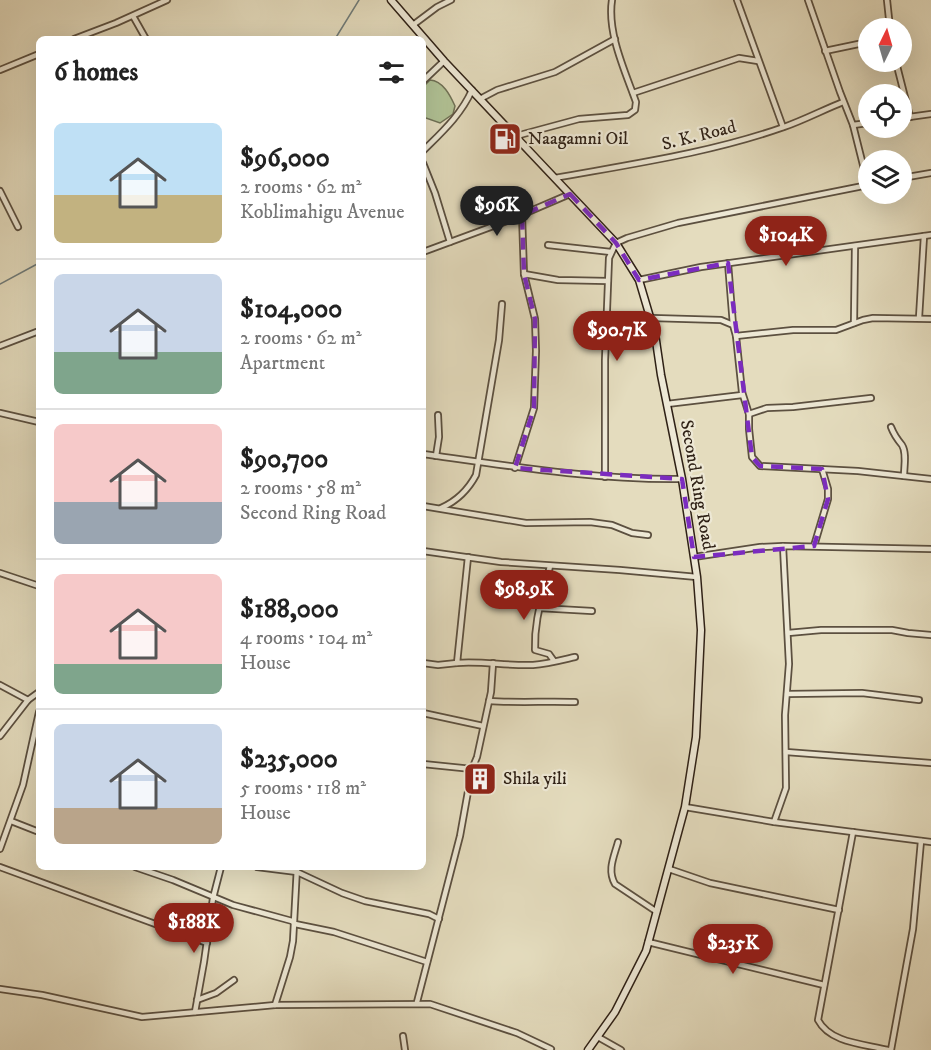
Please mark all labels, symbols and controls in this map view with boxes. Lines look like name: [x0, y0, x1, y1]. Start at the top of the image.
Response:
north arrow: [858, 18, 912, 72]
map controls: [858, 18, 912, 204]
text: 6 homes: [54, 56, 138, 89]
icon: filters: [375, 56, 408, 89]
button: locate: [858, 84, 912, 138]
street label: S. K. Road: [660, 116, 738, 156]
fuel station icon: Naagamni Oil: [487, 121, 523, 157]
place label: Naagamni Oil: [528, 128, 629, 150]
text: $96,000: [240, 142, 330, 175]
icon: home: [102, 147, 174, 219]
button: layers: [858, 150, 912, 204]
text: 2 rooms · 62 m²: [240, 175, 362, 200]
pin: $96K: [461, 186, 533, 237]
text: $96K: [474, 193, 520, 218]
text: Koblimahigu Avenue: [240, 200, 405, 225]
pin: $104K: [744, 216, 828, 267]
text: $104K: [759, 223, 813, 248]
text: $104,000: [240, 293, 342, 326]
icon: home: [102, 298, 174, 370]
pin: $90.7K: [568, 311, 666, 362]
text: $90.7K: [587, 318, 647, 343]
text: 2 rooms · 62 m²: [240, 326, 362, 351]
text: Apartment: [240, 351, 325, 376]
street label: Second Ring Road: [675, 418, 719, 552]
text: $90,700: [240, 443, 328, 476]
icon: home: [102, 448, 174, 520]
text: 2 rooms · 58 m²: [240, 476, 361, 501]
text: Second Ring Road: [240, 501, 386, 526]
pin: $98.9K: [475, 570, 573, 621]
text: $98.9K: [494, 577, 554, 602]
text: $188,000: [240, 593, 339, 626]
icon: home: [102, 598, 174, 670]
text: 4 rooms · 104 m²: [240, 626, 372, 651]
text: House: [240, 651, 291, 676]
text: $235,000: [240, 743, 338, 776]
icon: home: [102, 748, 174, 820]
building icon: Shila yili: [462, 761, 498, 797]
place label: Shila yili: [503, 768, 567, 790]
text: 5 rooms · 118 m²: [240, 776, 366, 801]
text: House: [240, 801, 291, 826]
pin: $188K: [152, 903, 236, 954]
text: $188K: [168, 910, 220, 935]
pin: $235K: [691, 924, 775, 975]
text: $235K: [707, 931, 759, 956]

